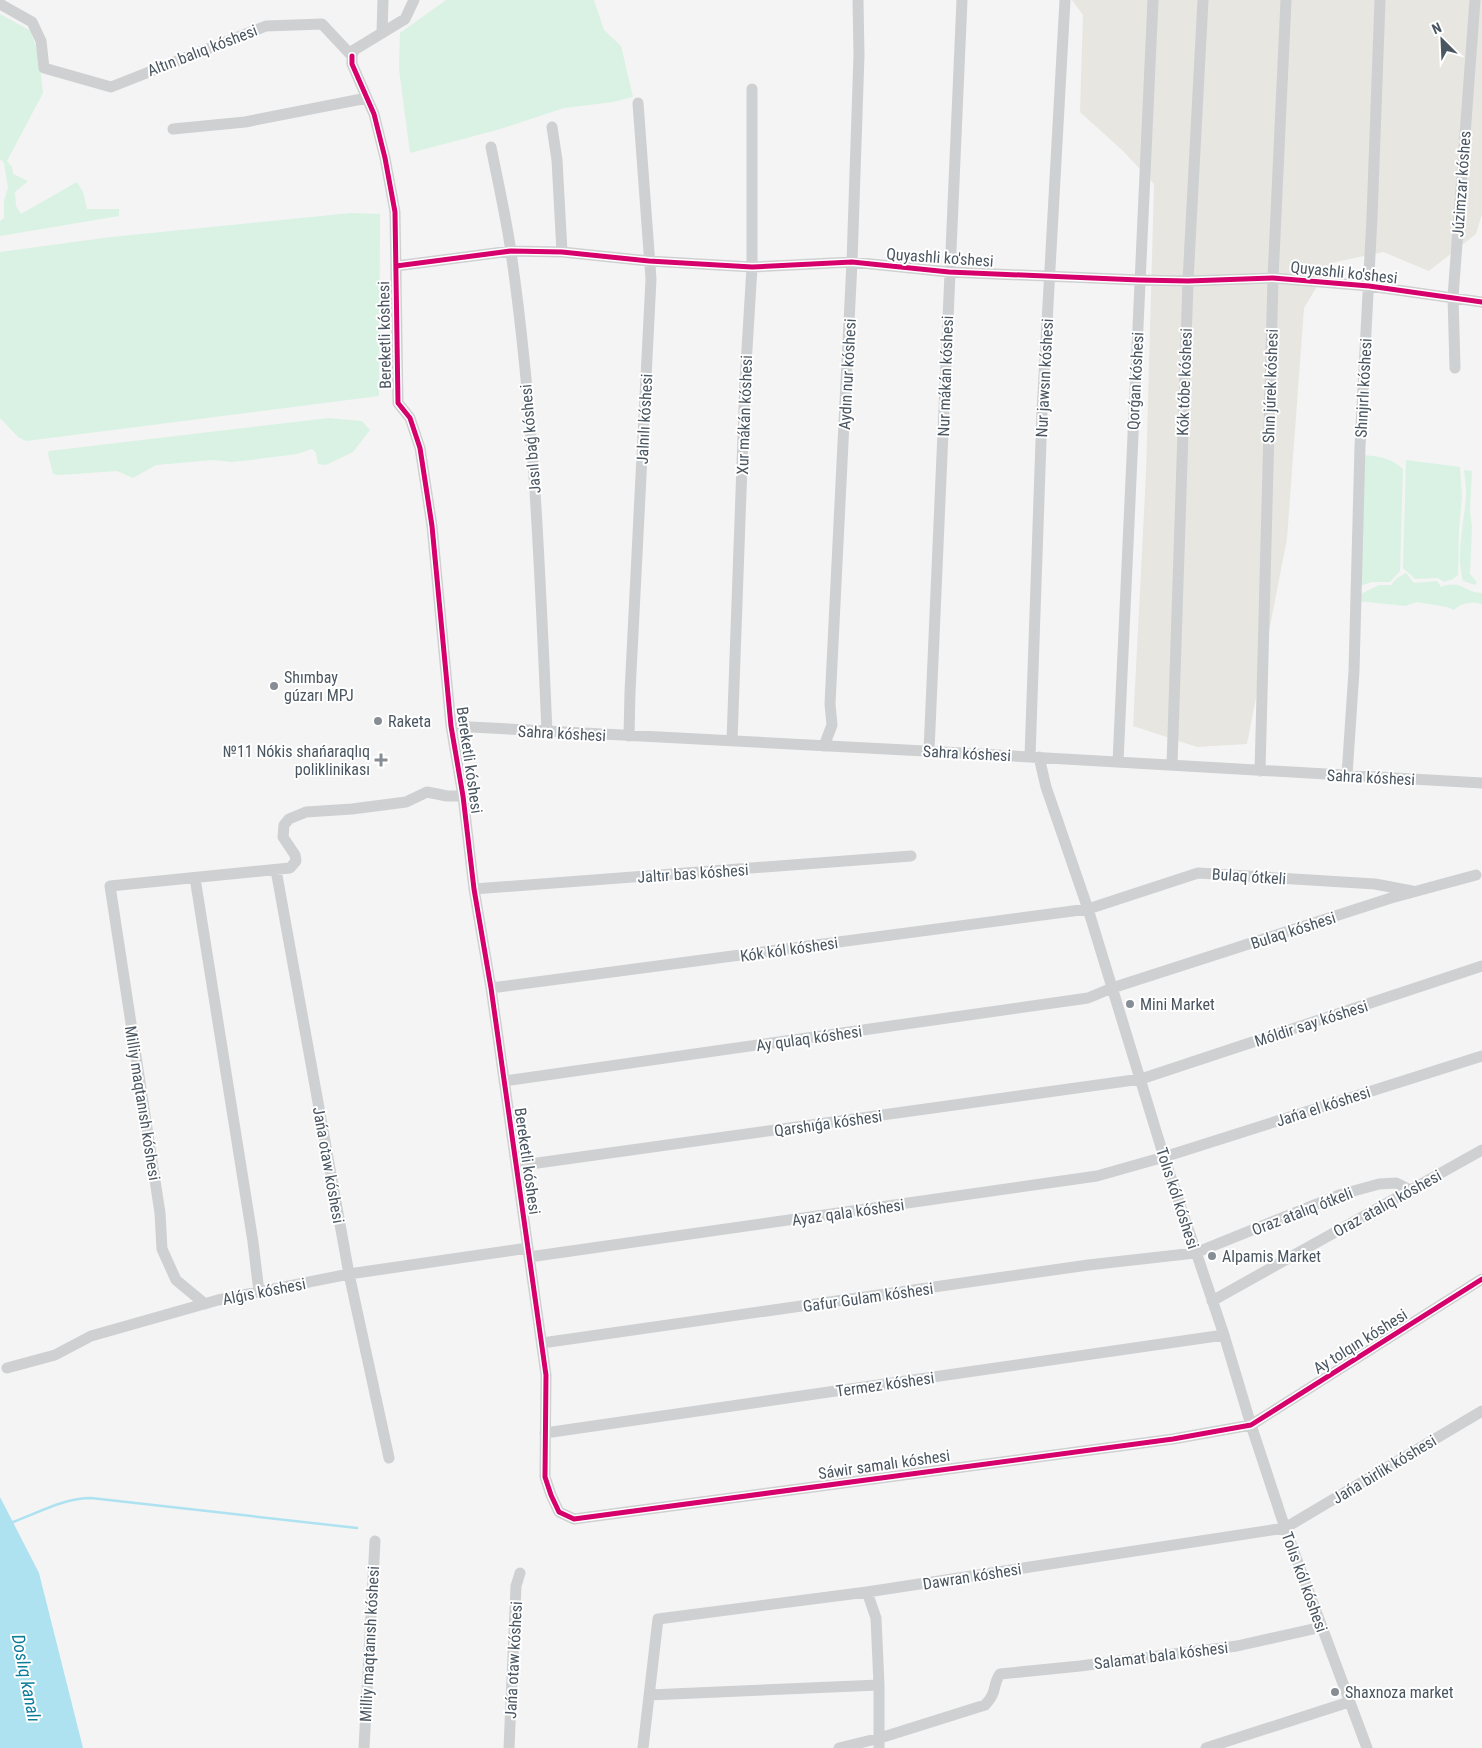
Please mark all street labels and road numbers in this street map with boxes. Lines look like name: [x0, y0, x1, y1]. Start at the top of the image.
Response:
street label: Altın balıq kóshesi: [145, 21, 260, 80]
street label: Júzimzar kóshes: [1448, 130, 1475, 238]
street label: Quyashli ko'shesi: [886, 244, 994, 271]
street label: Quyashli ko'shesi: [1290, 257, 1398, 288]
street label: Bereketli kóshesi: [374, 281, 395, 389]
street label: Nur mákán kóshesi: [934, 315, 957, 437]
street label: Aydın nur kóshesi: [835, 318, 860, 430]
street label: Nur jawsın kóshesi: [1032, 318, 1057, 438]
street label: Kók tóbe kóshesi: [1173, 328, 1196, 436]
street label: Shın júrek kóshesi: [1259, 329, 1282, 444]
street label: Qorǵan kóshesi: [1123, 331, 1148, 431]
street label: Shınjırlı kóshesi: [1351, 338, 1376, 438]
street label: Xur mákán kóshesi: [733, 355, 756, 475]
street label: Jalnılı kóshesi: [633, 373, 656, 465]
street label: Jasıl baǵ kóshesi: [516, 384, 545, 494]
street label: Bereketli kóshesi: [453, 706, 486, 815]
street label: Sahra kóshesi: [517, 722, 607, 745]
street label: Sahra kóshesi: [922, 742, 1012, 765]
street label: Sahra kóshesi: [1326, 766, 1416, 789]
street label: Jaltır bas kóshesi: [637, 860, 749, 887]
street label: Bulaq ótkeli: [1211, 864, 1287, 889]
street label: Bulaq kóshesi: [1248, 908, 1338, 953]
street label: Kók kól kóshesi: [739, 933, 839, 966]
street label: Móldir say kóshesi: [1252, 996, 1370, 1051]
street label: Ay qulaq kóshesi: [755, 1022, 863, 1055]
street label: Milliy maqtanısh kóshesi: [121, 1024, 164, 1182]
street label: Jańa el kóshesi: [1274, 1082, 1373, 1131]
street label: Jańa otaw kóshesi: [309, 1105, 348, 1225]
street label: Bereketli kóshesi: [511, 1107, 544, 1216]
street label: Qarshıǵa kóshesi: [773, 1107, 883, 1140]
street label: Tolıs kól kóshesi: [1152, 1145, 1203, 1251]
street label: Oraz atalıq kóshesi: [1330, 1166, 1445, 1241]
street label: Oraz atalıq ótkeli: [1249, 1184, 1355, 1239]
street label: Ayaz qala kóshesi: [791, 1195, 905, 1230]
street label: Alǵıs kóshesi: [221, 1274, 307, 1309]
street label: Gafur Gulam kóshesi: [802, 1279, 934, 1316]
street label: Ay tolqın kóshesi: [1310, 1305, 1411, 1378]
street label: Termez kóshesi: [835, 1368, 935, 1401]
street label: Jańa birlik kóshesi: [1329, 1431, 1440, 1508]
street label: Sáwir samalı kóshesi: [817, 1446, 951, 1483]
street label: Tolıs kól kóshesi: [1278, 1529, 1331, 1635]
street label: Dawran kóshesi: [921, 1559, 1023, 1594]
street label: Milliy maqtanısh kóshesi: [356, 1566, 383, 1723]
street label: Jańa otaw kóshesi: [501, 1601, 526, 1719]
street label: Salamat bala kóshesi: [1093, 1638, 1229, 1673]

